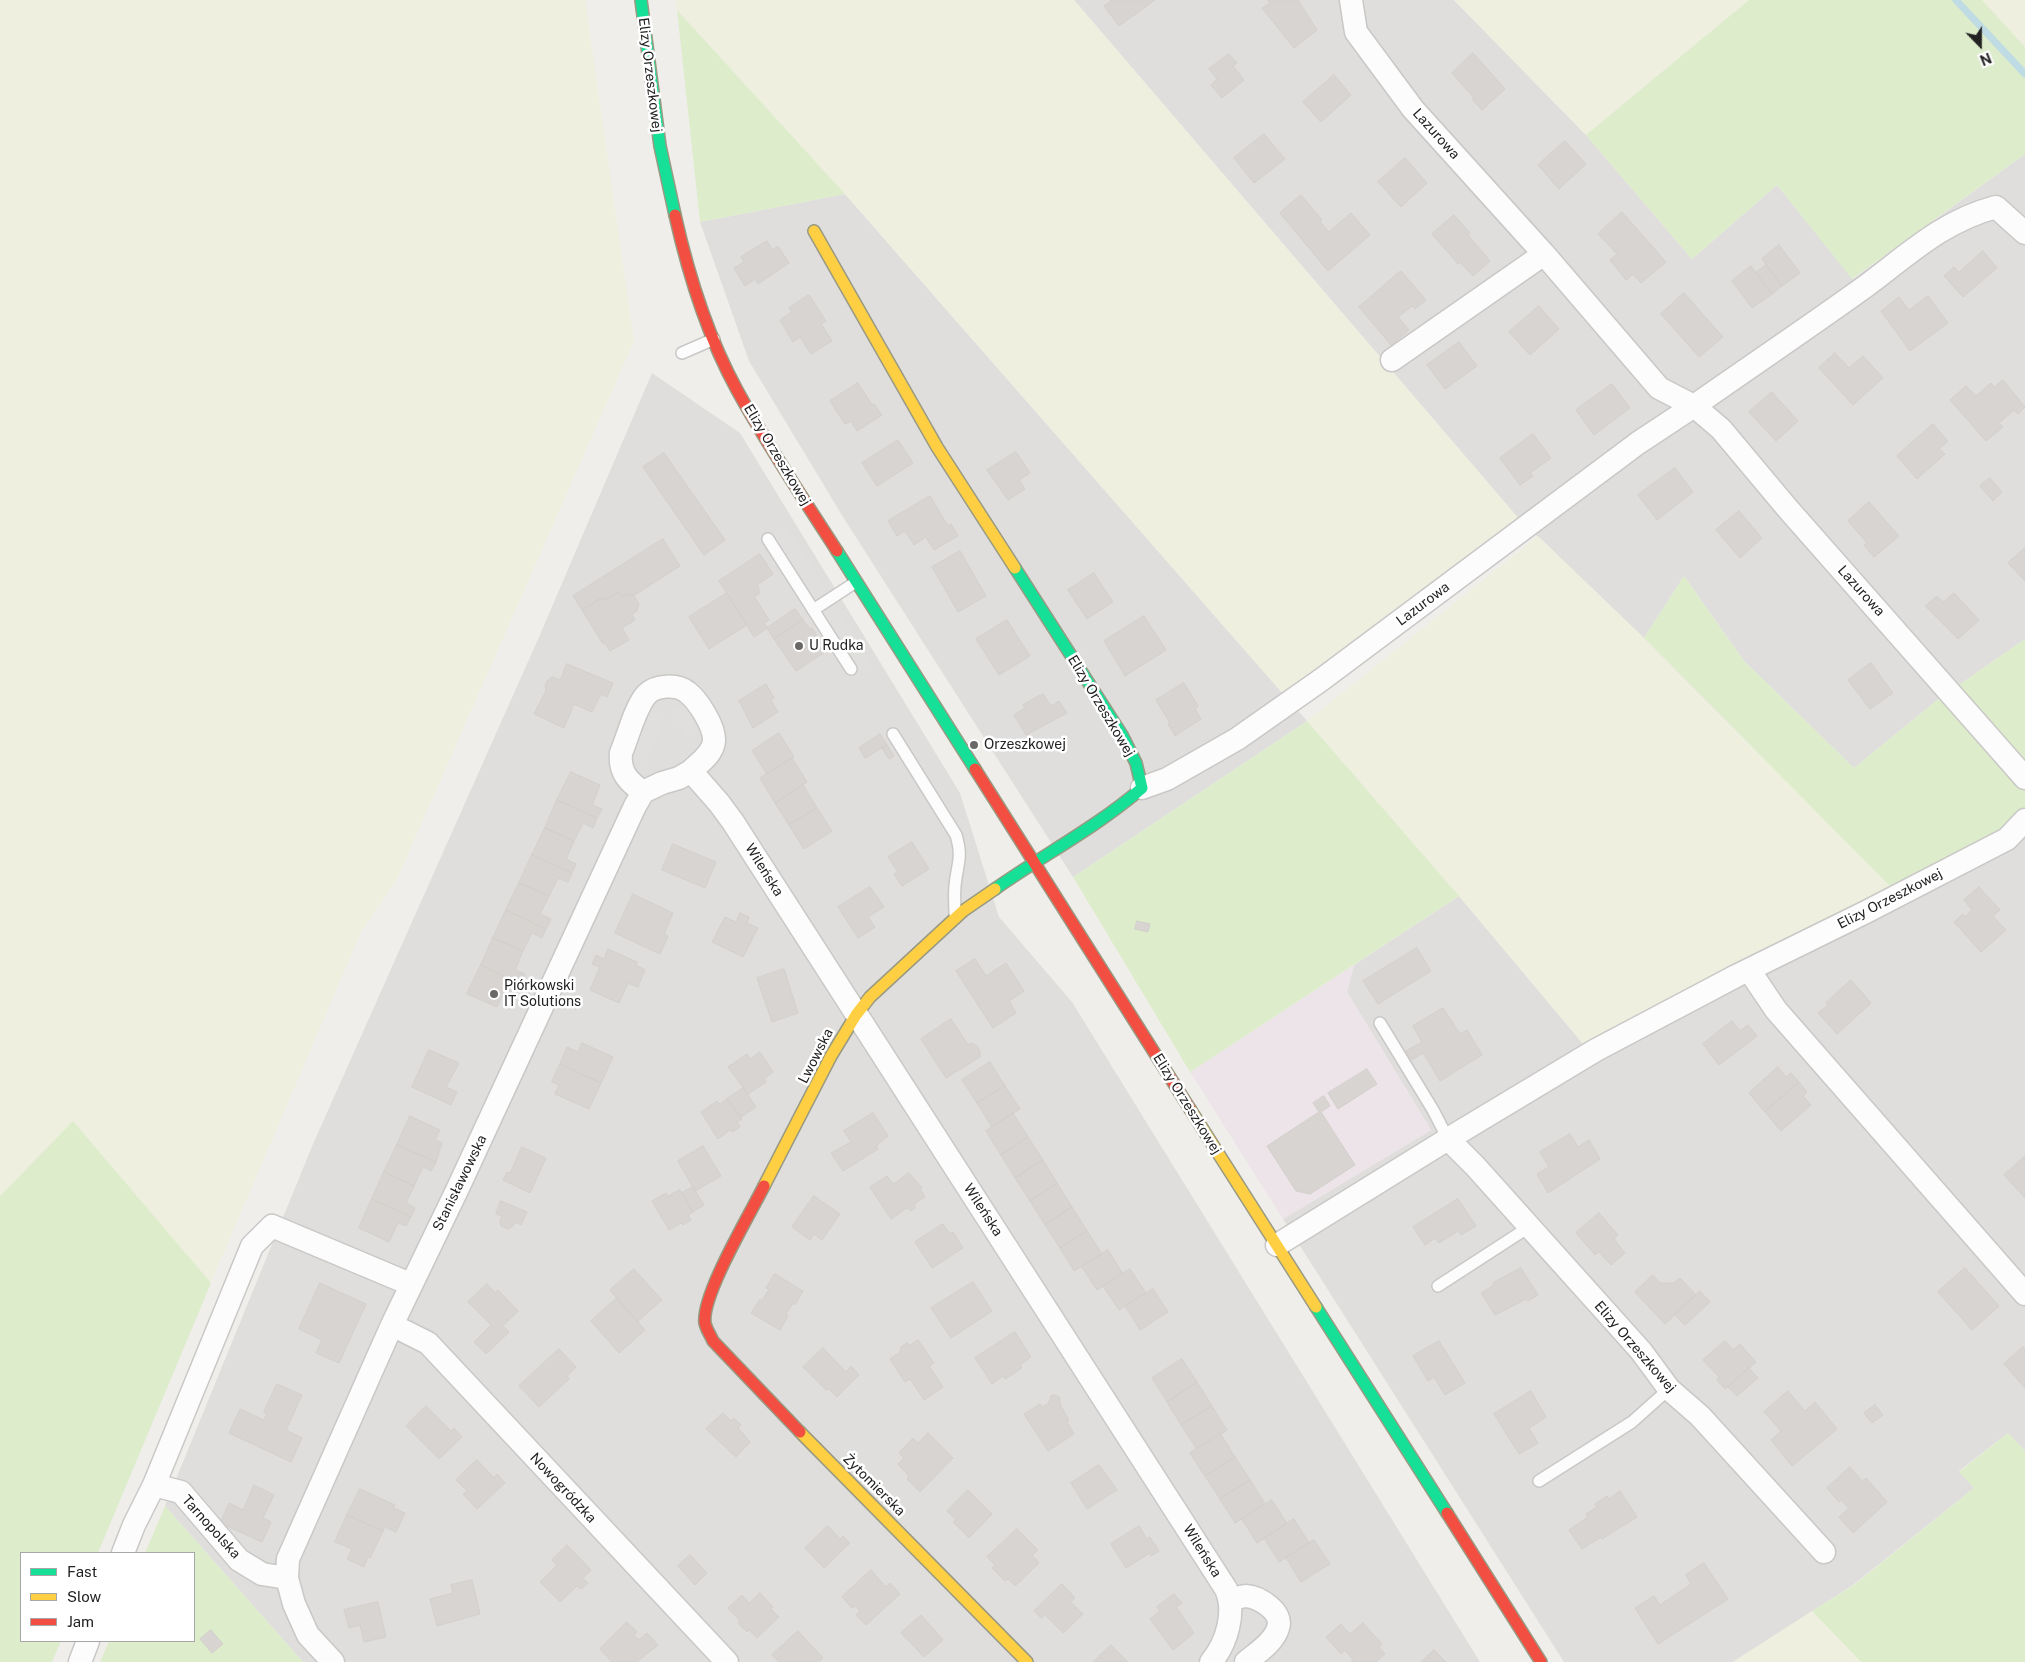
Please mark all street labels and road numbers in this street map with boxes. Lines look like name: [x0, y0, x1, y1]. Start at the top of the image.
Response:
street label: Elizy Orzeszkowej: [635, 17, 665, 133]
street label: Lazurowa: [1409, 105, 1463, 163]
street label: Elizy Orzeszkowej: [740, 401, 814, 509]
street label: Lazurowa: [1834, 562, 1888, 620]
street label: Lazurowa: [1393, 579, 1453, 629]
street label: Elizy Orzeszkowej: [1064, 652, 1138, 760]
street label: Wileńska: [741, 840, 787, 900]
street label: Elizy Orzeszkowej: [1835, 865, 1945, 933]
street label: Lwowska: [795, 1026, 837, 1086]
street label: Elizy Orzeszkowej: [1149, 1051, 1225, 1157]
street label: Stanisławowska: [429, 1132, 491, 1234]
street label: Wileńska: [960, 1181, 1006, 1239]
street label: Elizy Orzeszkowej: [1591, 1298, 1679, 1396]
street label: Nowogródzka: [526, 1450, 600, 1526]
street label: Żytomierska: [839, 1450, 909, 1520]
street label: Tarnopolska: [178, 1492, 244, 1562]
street label: Wileńska: [1179, 1521, 1225, 1581]

